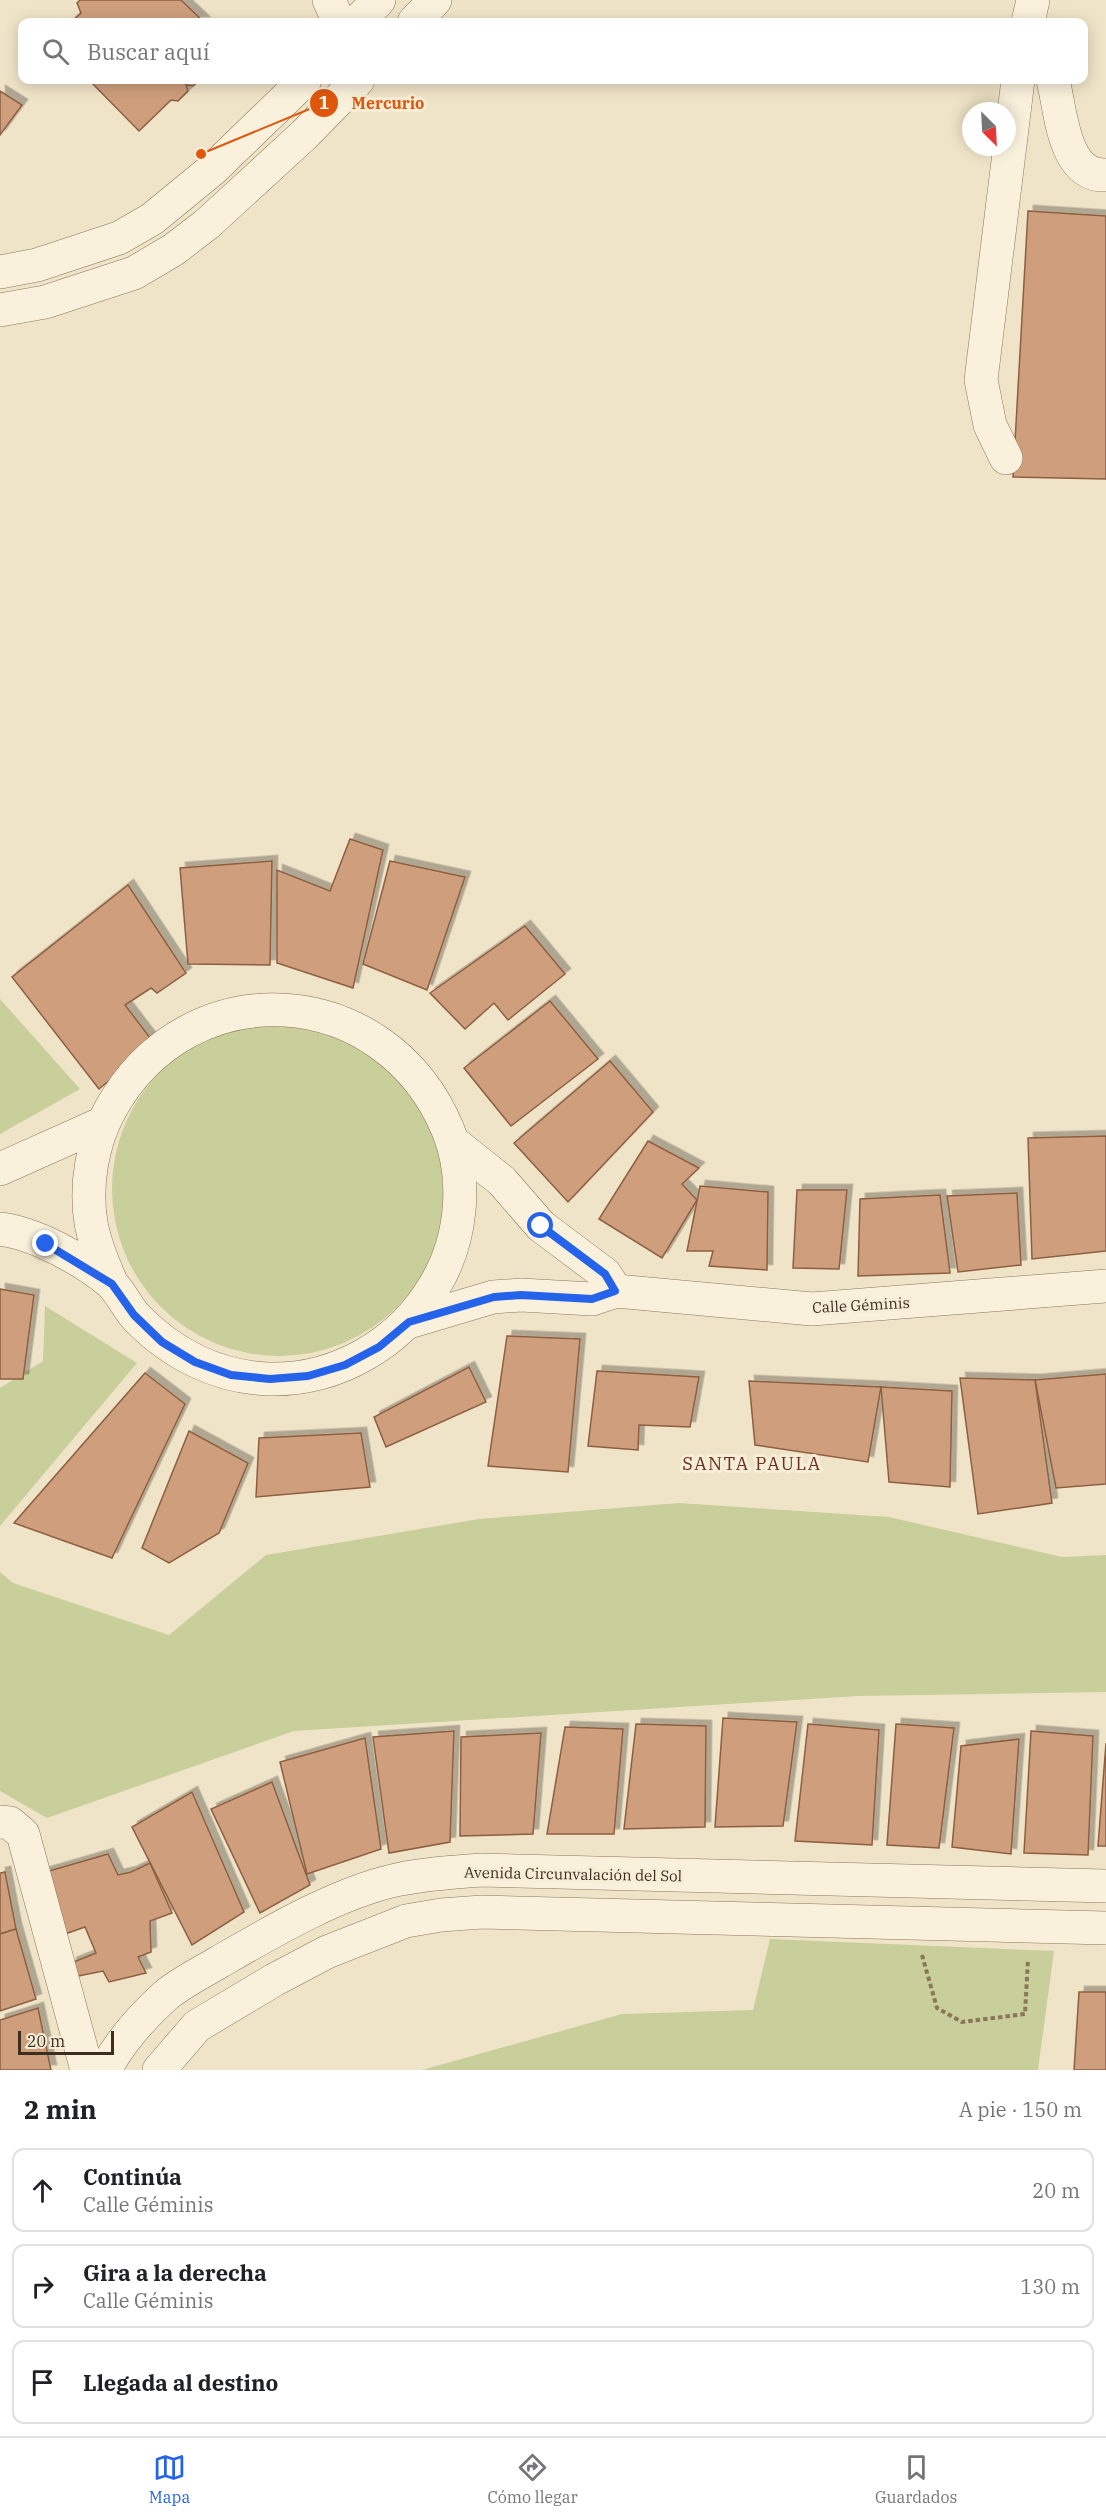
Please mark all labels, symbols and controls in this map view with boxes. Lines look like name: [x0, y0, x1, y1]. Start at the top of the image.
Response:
search box: [18, 18, 1088, 84]
icon: search: [39, 35, 72, 68]
text: Buscar aquí: [87, 37, 210, 66]
callout: Mercurio: [309, 86, 436, 120]
text: 1: [319, 91, 330, 114]
text: Mercurio: [352, 93, 424, 113]
north arrow: [962, 102, 1016, 156]
route start: [527, 1212, 553, 1238]
route end: [32, 1230, 58, 1256]
street label: Calle Géminis: [812, 1293, 910, 1317]
district label: SANTA PAULA: [682, 1452, 822, 1475]
street label: Avenida Circunvalación del Sol: [464, 1863, 682, 1885]
scale bar: [18, 2028, 114, 2056]
text: 20 m: [27, 2031, 65, 2051]
text: 2 min: [24, 2092, 97, 2126]
text: A pie · 150 m: [959, 2096, 1082, 2123]
text: Continúa: [83, 2162, 182, 2191]
icon: ahead: [26, 2174, 59, 2207]
text: 20 m: [1032, 2177, 1080, 2204]
text: Calle Géminis: [83, 2191, 213, 2218]
text: Gira a la derecha: [83, 2258, 267, 2287]
icon: right: [26, 2270, 59, 2303]
text: 130 m: [1020, 2273, 1080, 2300]
text: Calle Géminis: [83, 2287, 213, 2314]
icon: arrive: [26, 2366, 59, 2399]
text: Llegada al destino: [83, 2368, 278, 2397]
tab: Mapa: [149, 2451, 190, 2507]
tab: Cómo llegar: [488, 2451, 578, 2507]
tab: Guardados: [875, 2451, 957, 2507]

